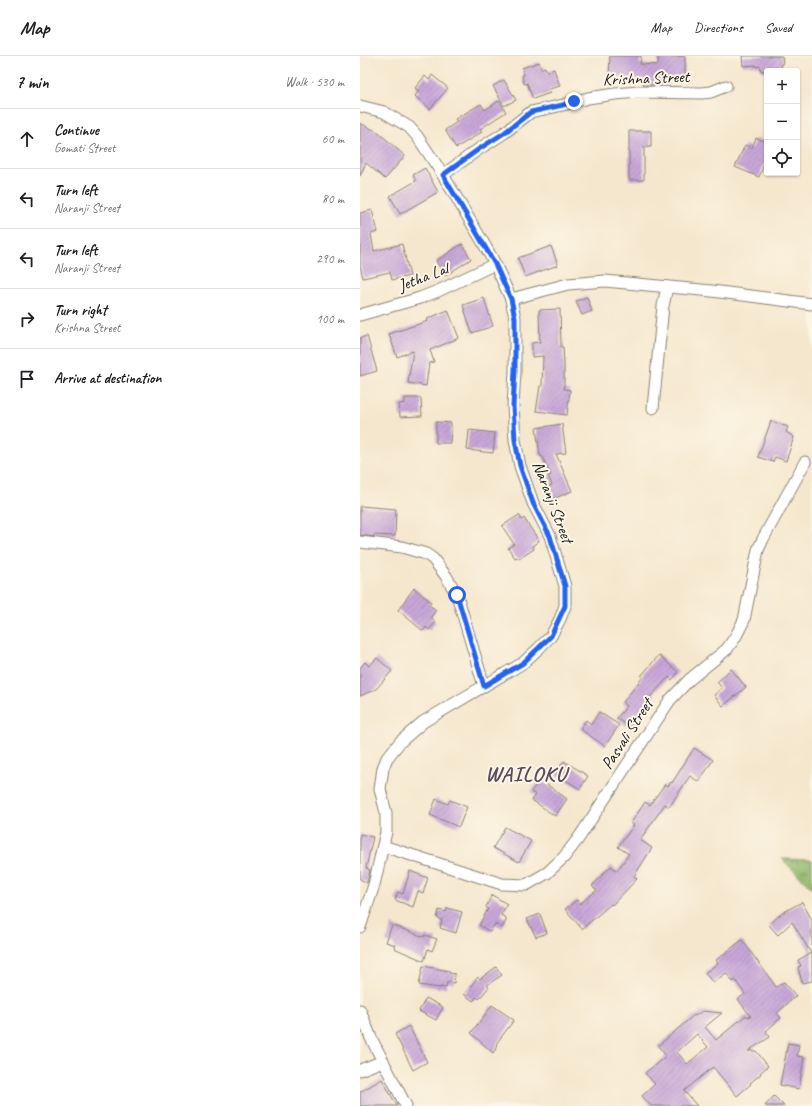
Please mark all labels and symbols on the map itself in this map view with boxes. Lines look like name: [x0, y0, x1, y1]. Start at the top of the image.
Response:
street label: Krishna Street: [602, 66, 692, 90]
route end: [565, 92, 583, 110]
street label: Jetha Lal: [394, 257, 454, 296]
street label: Naranji Street: [528, 458, 579, 548]
route start: [448, 586, 466, 604]
street label: Pasvali Street: [596, 693, 659, 773]
district label: WAILOKU: [485, 761, 571, 787]

